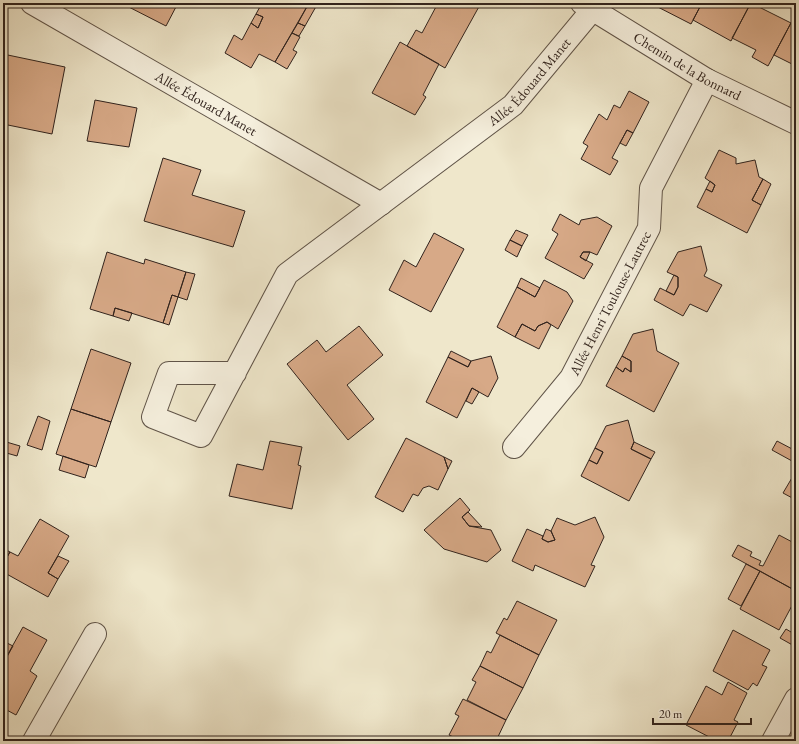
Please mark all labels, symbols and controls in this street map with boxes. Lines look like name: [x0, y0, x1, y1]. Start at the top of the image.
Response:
street label: Chemin de la Bonnard: [630, 28, 745, 105]
street label: Allée Édouard Manet: [483, 33, 575, 130]
street label: Allée Édouard Manet: [151, 66, 261, 140]
street label: Allée Henri Toulouse-Lautrec: [565, 227, 655, 379]
scale bar: [653, 700, 751, 726]
text: 20 m: [659, 706, 683, 722]

